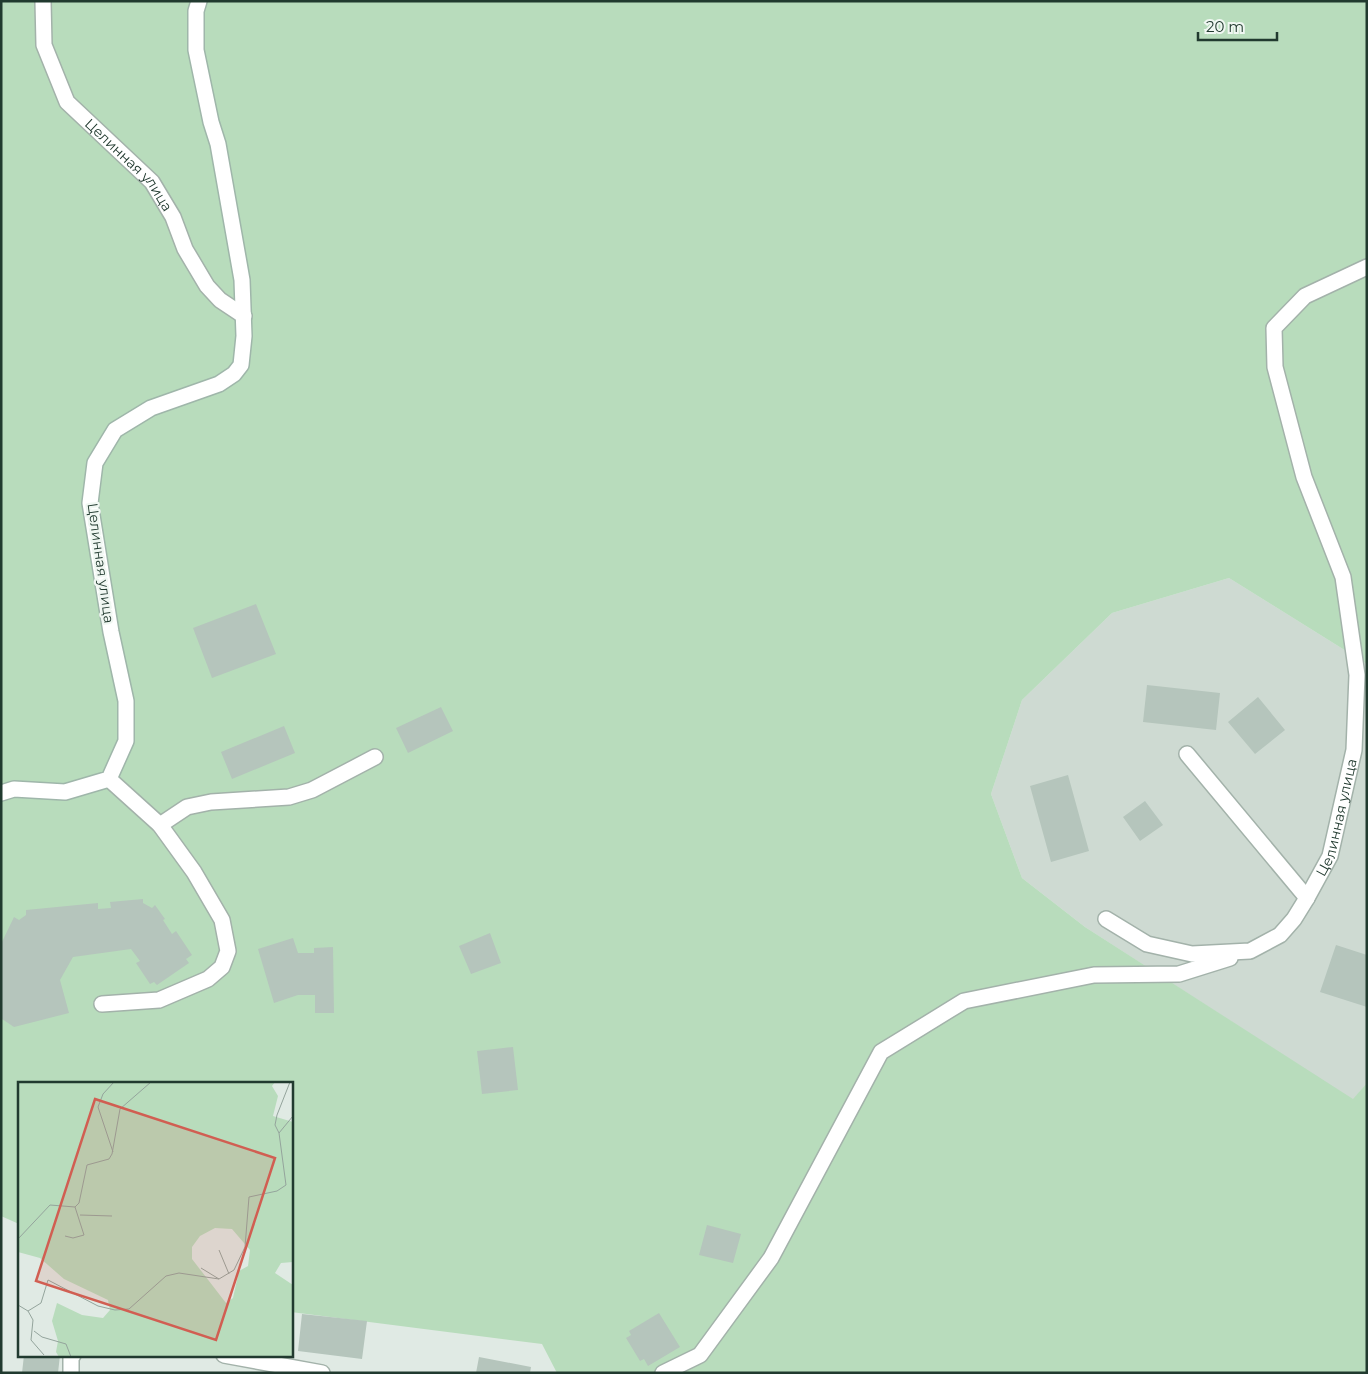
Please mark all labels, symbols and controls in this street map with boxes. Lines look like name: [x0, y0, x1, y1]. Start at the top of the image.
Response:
scale bar: [1198, 10, 1277, 42]
text: 20 m: [1206, 17, 1244, 36]
street label: Целинная улица: [81, 115, 176, 214]
street label: Целинная улица: [84, 502, 118, 624]
street label: Целинная улица: [1312, 757, 1361, 879]
inset map: [18, 1082, 292, 1356]

